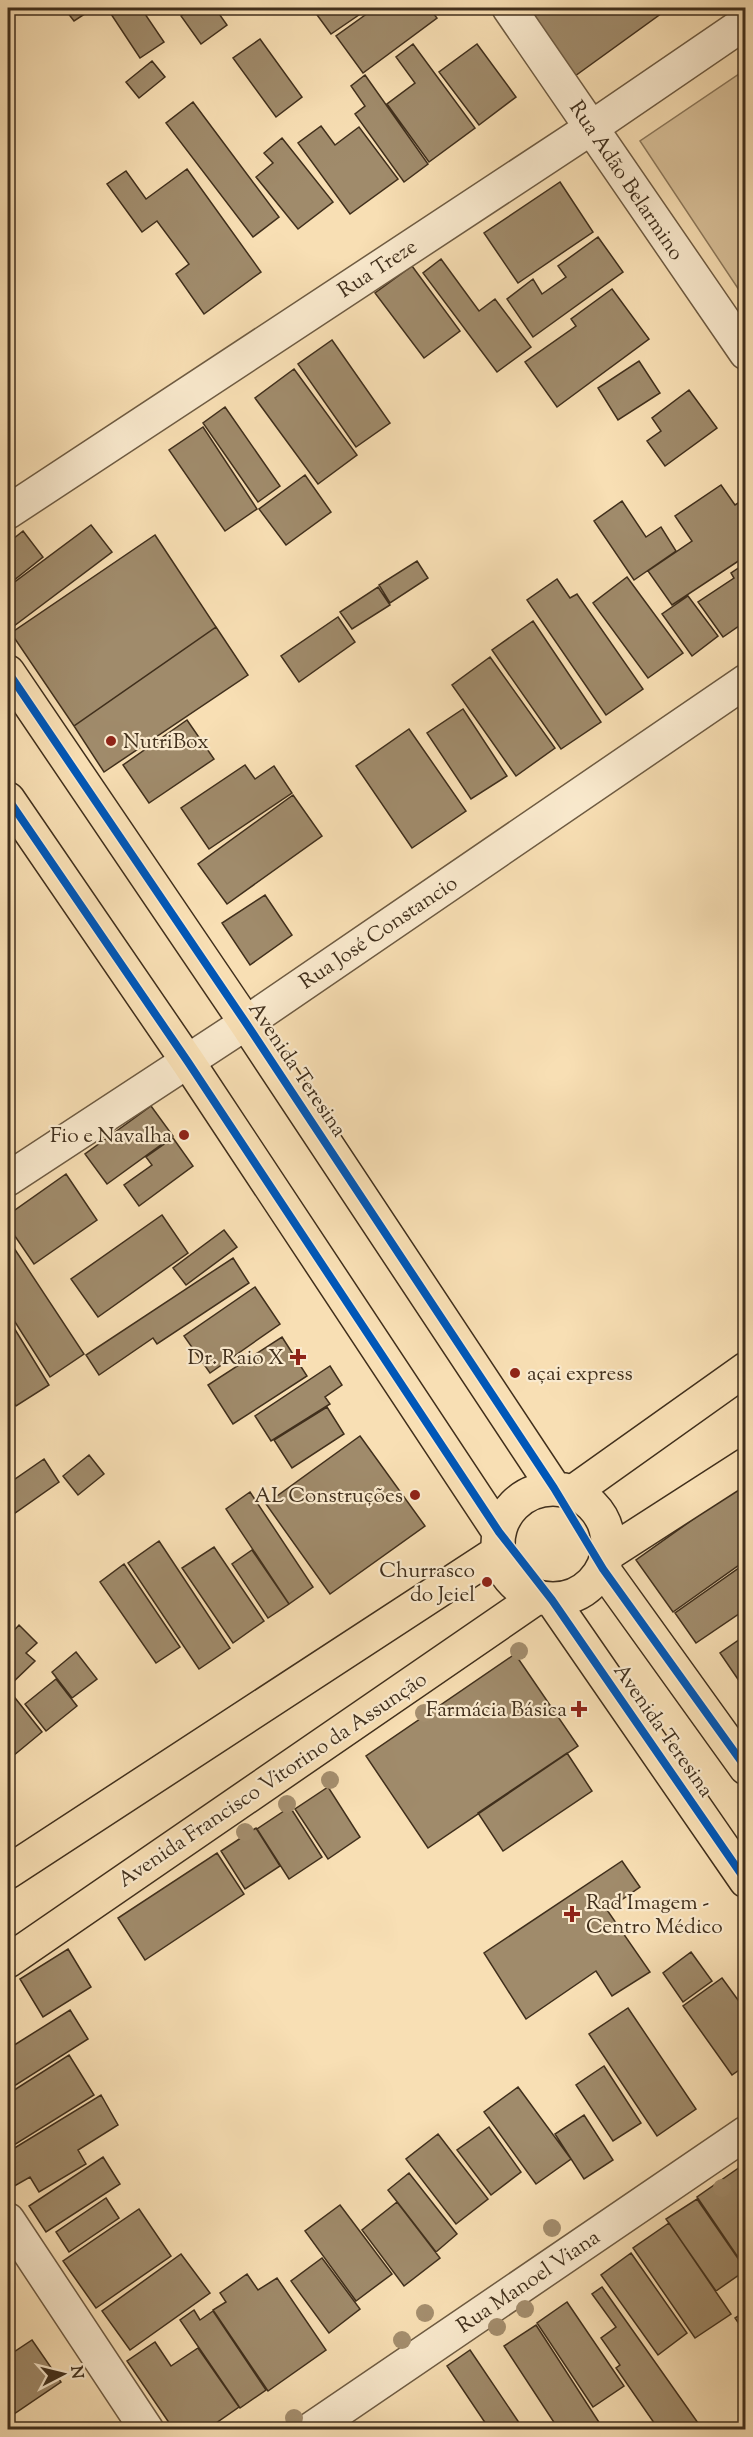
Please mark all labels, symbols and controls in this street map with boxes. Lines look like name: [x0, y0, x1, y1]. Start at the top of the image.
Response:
street label: Rua Adão Belarmino: [561, 95, 690, 267]
street label: Rua Treze: [333, 233, 424, 307]
place label: NutriBox: [123, 728, 209, 758]
marker: NutriBox: [104, 734, 118, 748]
street label: Rua José Constancio: [294, 869, 464, 998]
street label: Avenida Teresina: [240, 997, 353, 1144]
place label: Fio e Navalha: [50, 1122, 172, 1152]
marker: Fio e Navalha: [177, 1128, 191, 1142]
place label: Dr. Raio X: [188, 1344, 284, 1374]
marker: Dr. Raio X: [289, 1348, 307, 1366]
place label: açai express: [527, 1360, 633, 1390]
marker: açai express: [508, 1366, 522, 1380]
place label: AL Construções: [254, 1482, 403, 1512]
marker: AL Construções: [408, 1488, 422, 1502]
place label: Churrasco do Jeiel: [379, 1557, 475, 1611]
marker: Churrasco do Jeiel: [480, 1575, 494, 1589]
street label: Avenida Teresina: [605, 1658, 720, 1804]
street label: Avenida Francisco Vitorino da Assunção: [113, 1666, 434, 1896]
place label: Farmácia Básica: [426, 1696, 567, 1726]
marker: Farmácia Básica: [572, 1702, 586, 1716]
place label: Rad Imagem - Centro Médico: [586, 1889, 723, 1943]
marker: Rad Imagem - Centro Médico: [563, 1905, 581, 1923]
street label: Rua Manoel Viana: [452, 2223, 607, 2342]
north arrow: [33, 2344, 93, 2404]
text: N: [63, 2365, 88, 2380]

